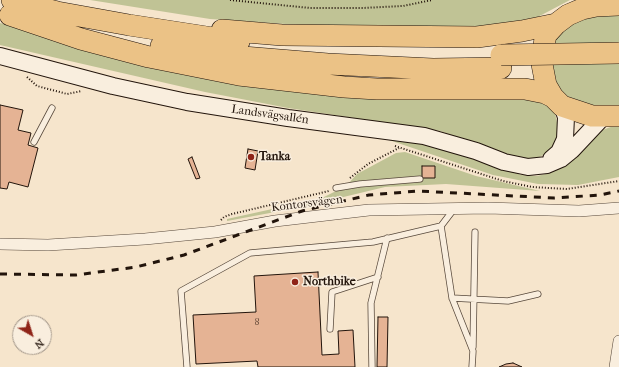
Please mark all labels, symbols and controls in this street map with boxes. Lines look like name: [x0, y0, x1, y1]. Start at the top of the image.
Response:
street label: Landsvägsallén: [230, 102, 310, 128]
place label: Tanka: [259, 150, 290, 164]
marker: Tanka: [246, 152, 256, 162]
street label: Kontorsvägen: [270, 192, 344, 216]
place label: Northbike: [303, 275, 356, 289]
marker: Northbike: [290, 277, 300, 287]
north arrow: [12, 315, 52, 355]
house number: 8: [254, 317, 260, 329]
text: N: [32, 336, 47, 352]

